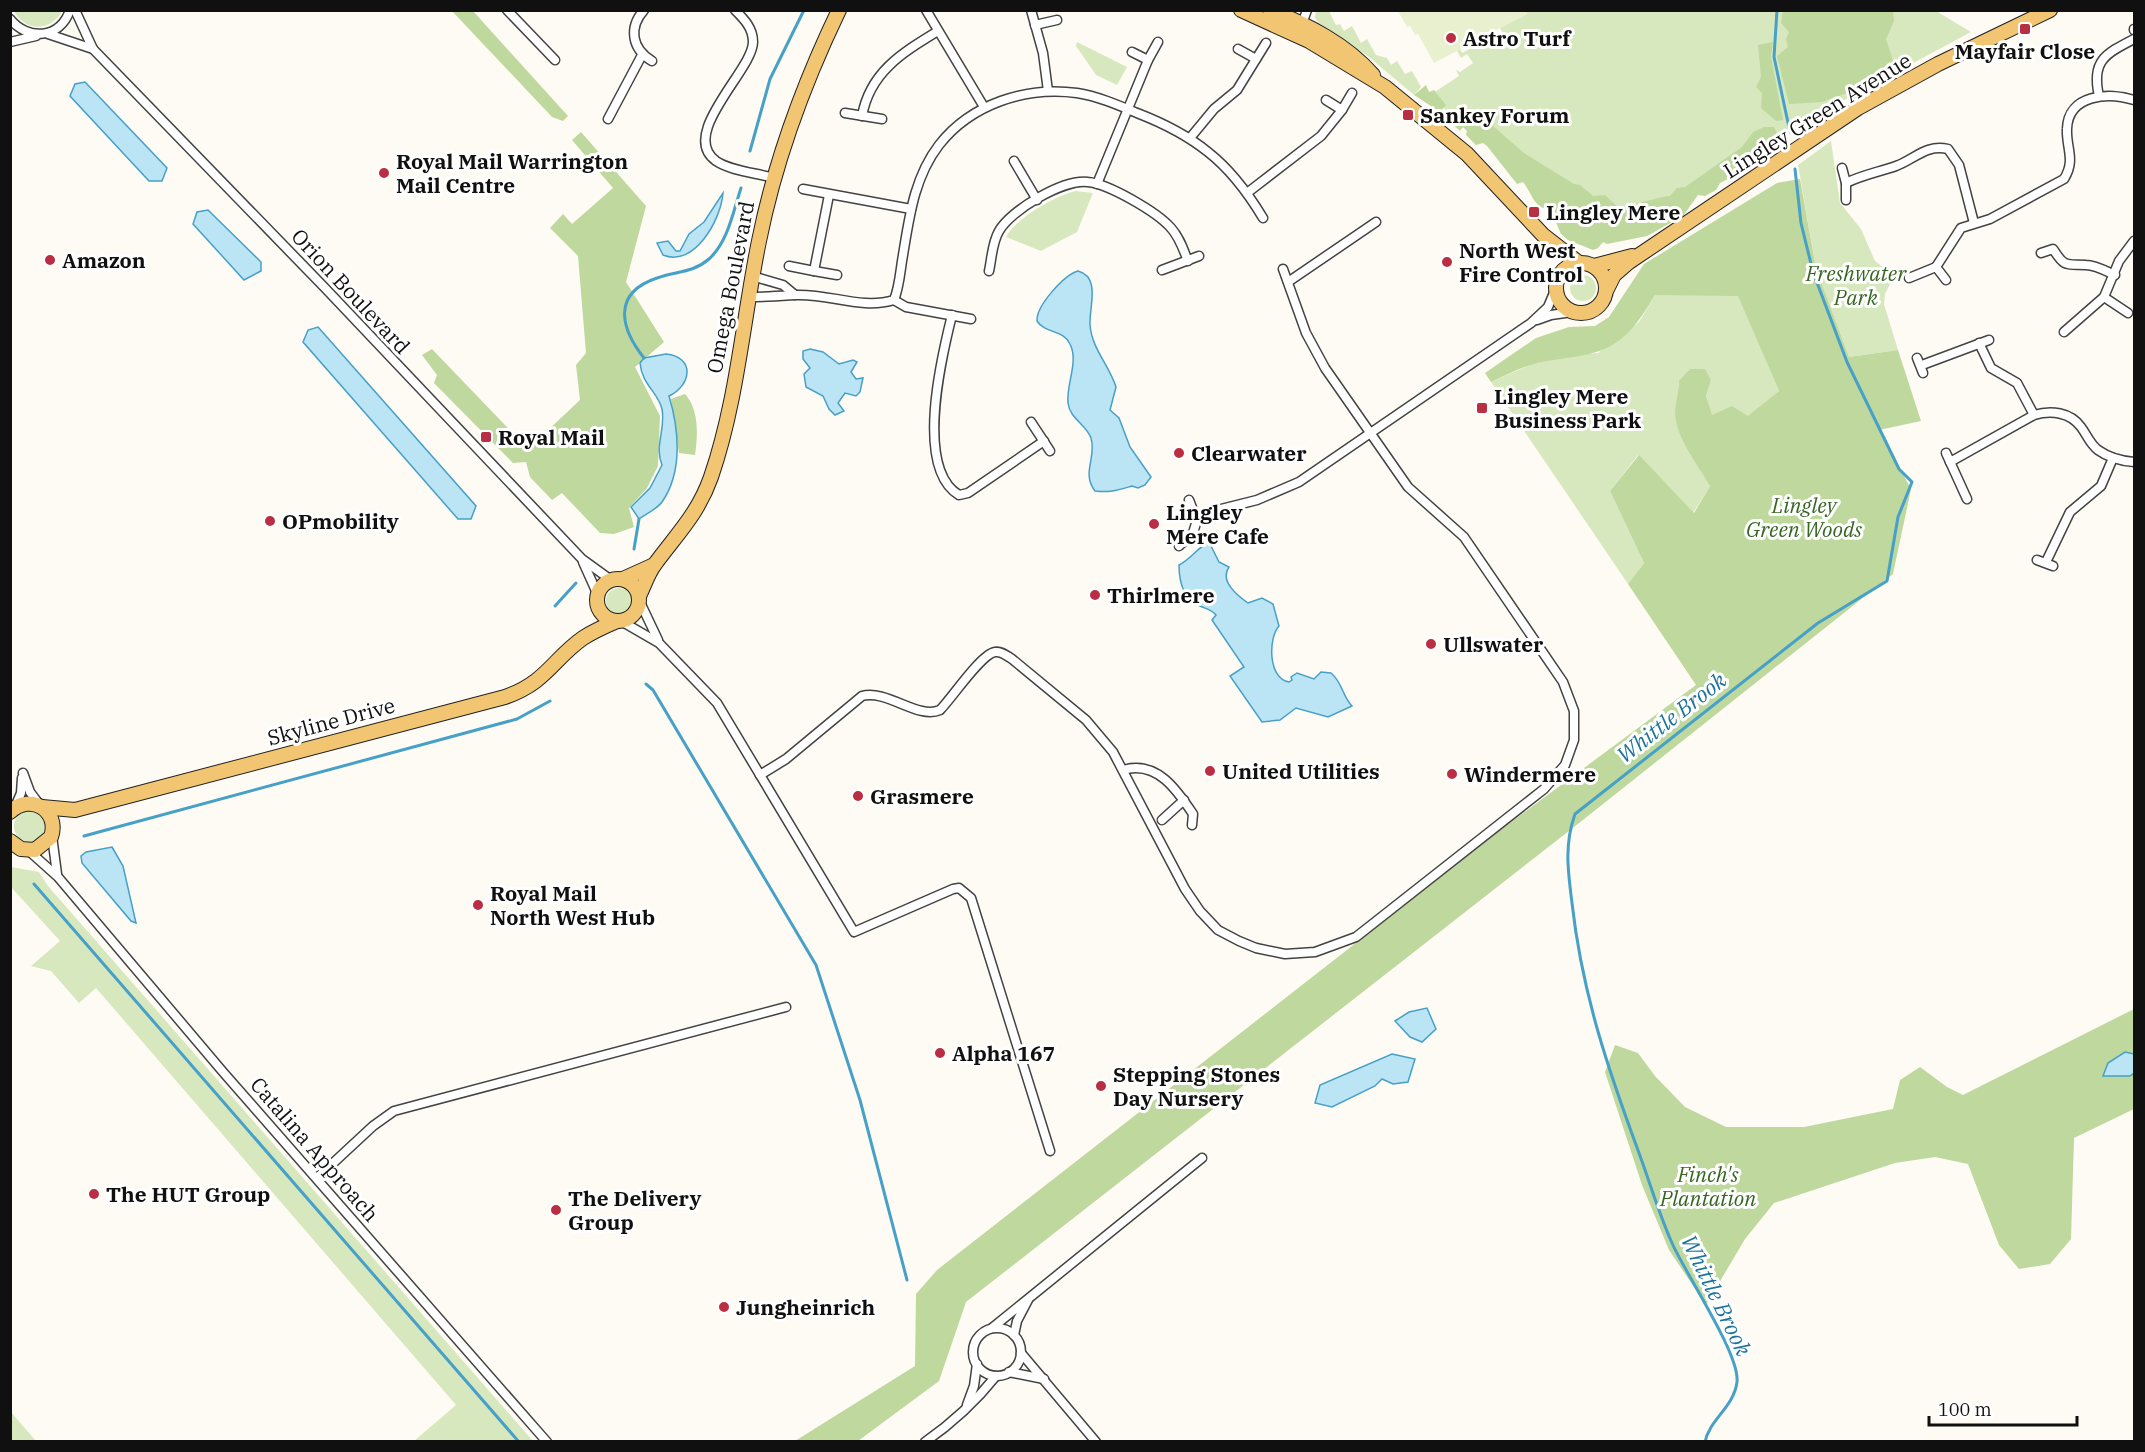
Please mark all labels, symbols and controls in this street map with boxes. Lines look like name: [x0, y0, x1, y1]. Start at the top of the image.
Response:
marker: Mayfair Close: [2018, 22, 2032, 36]
place label: Astro Turf: [1463, 24, 1572, 52]
marker: Astro Turf: [1444, 31, 1458, 45]
place label: Mayfair Close: [1955, 37, 2095, 65]
street label: Lingley Green Avenue: [1718, 46, 1916, 184]
place label: Sankey Forum: [1420, 101, 1569, 129]
marker: Sankey Forum: [1401, 108, 1415, 122]
place label: Royal Mail Warrington Mail Centre: [396, 147, 628, 199]
marker: Royal Mail Warrington Mail Centre: [377, 166, 391, 180]
street label: Omega Boulevard: [700, 198, 760, 376]
place label: Lingley Mere: [1546, 198, 1681, 226]
marker: Lingley Mere: [1527, 205, 1541, 219]
street label: Orion Boulevard: [286, 222, 417, 360]
place label: North West Fire Control: [1459, 236, 1583, 288]
place label: Amazon: [62, 246, 146, 274]
marker: Amazon: [43, 253, 57, 267]
marker: North West Fire Control: [1440, 255, 1454, 269]
park label: Freshwater Park: [1805, 259, 1907, 311]
place label: Lingley Mere Business Park: [1494, 382, 1641, 434]
marker: Lingley Mere Business Park: [1475, 401, 1489, 415]
place label: Royal Mail: [498, 423, 605, 451]
marker: Royal Mail: [479, 430, 493, 444]
place label: Clearwater: [1191, 439, 1307, 467]
marker: Clearwater: [1172, 446, 1186, 460]
park label: Lingley Green Woods: [1746, 491, 1862, 543]
place label: Lingley Mere Cafe: [1166, 498, 1269, 550]
place label: OPmobility: [282, 507, 399, 535]
marker: OPmobility: [263, 514, 277, 528]
marker: Lingley Mere Cafe: [1147, 517, 1161, 531]
place label: Thirlmere: [1107, 581, 1215, 609]
marker: Thirlmere: [1088, 588, 1102, 602]
place label: Ullswater: [1443, 630, 1544, 658]
marker: Ullswater: [1424, 637, 1438, 651]
water label: Whittle Brook: [1610, 665, 1732, 769]
street label: Skyline Drive: [264, 690, 398, 752]
place label: United Utilities: [1222, 757, 1380, 785]
place label: Windermere: [1464, 760, 1596, 788]
marker: United Utilities: [1203, 764, 1217, 778]
marker: Windermere: [1445, 767, 1459, 781]
place label: Grasmere: [870, 782, 974, 810]
marker: Grasmere: [851, 789, 865, 803]
place label: Royal Mail North West Hub: [490, 879, 655, 931]
marker: Royal Mail North West Hub: [471, 898, 485, 912]
place label: Alpha 167: [952, 1039, 1055, 1067]
marker: Alpha 167: [933, 1046, 947, 1060]
place label: Stepping Stones Day Nursery: [1113, 1060, 1280, 1112]
street label: Catalina Approach: [244, 1071, 386, 1227]
marker: Stepping Stones Day Nursery: [1094, 1079, 1108, 1093]
park label: Finch's Plantation: [1659, 1160, 1756, 1212]
place label: The HUT Group: [106, 1180, 270, 1208]
place label: The Delivery Group: [568, 1184, 702, 1236]
marker: The HUT Group: [87, 1187, 101, 1201]
marker: The Delivery Group: [549, 1203, 563, 1217]
water label: Whittle Brook: [1675, 1230, 1759, 1361]
place label: Jungheinrich: [736, 1293, 875, 1321]
marker: Jungheinrich: [717, 1300, 731, 1314]
scale bar: [1929, 1389, 2078, 1427]
text: 100 m: [1938, 1398, 1992, 1421]

